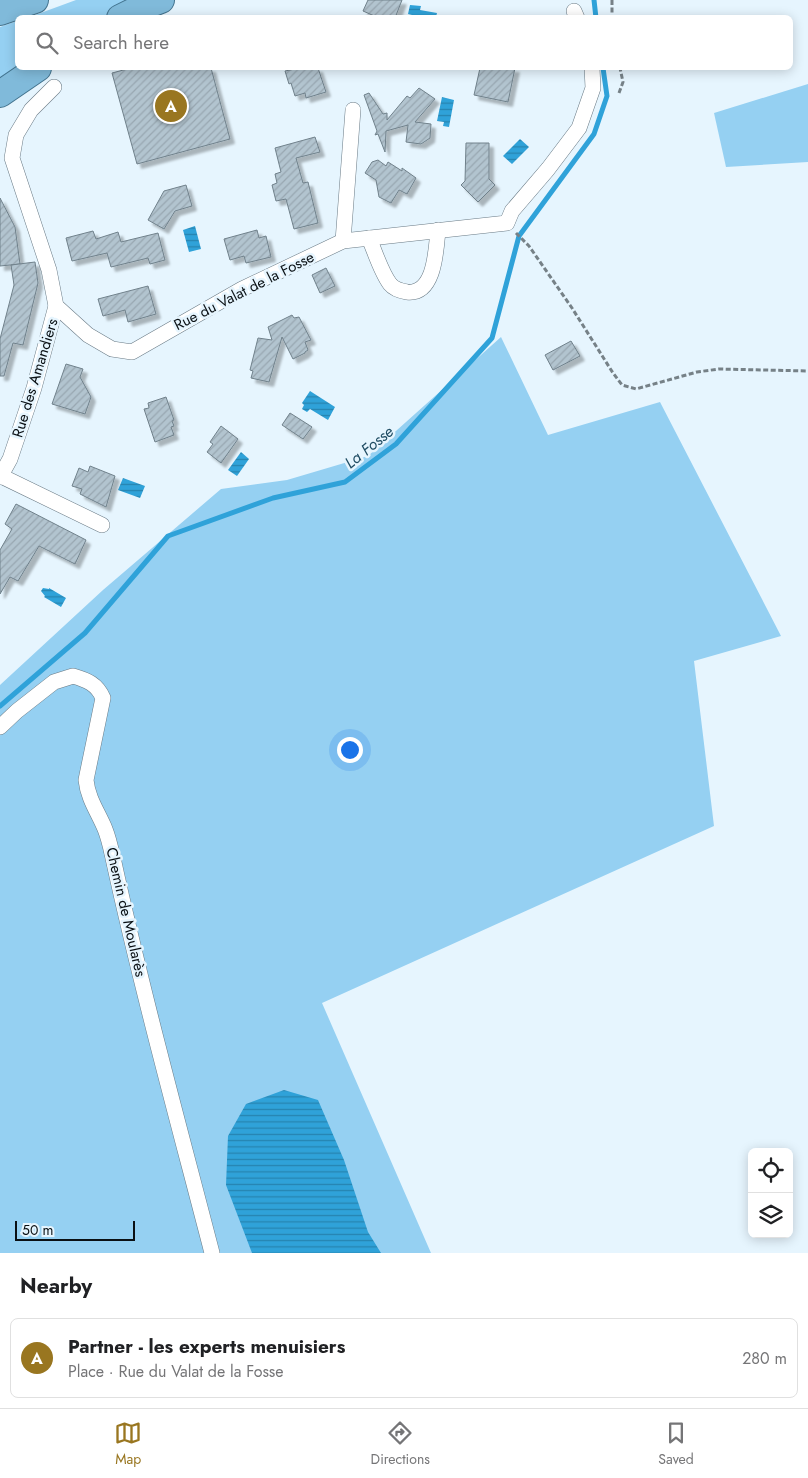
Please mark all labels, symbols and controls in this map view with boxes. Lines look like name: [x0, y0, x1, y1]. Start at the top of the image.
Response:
search box: [15, 15, 793, 70]
icon: search: [33, 29, 61, 57]
text: Search here: [73, 29, 169, 56]
pin: A: [155, 87, 187, 125]
street label: Rue du Valat de la Fosse: [170, 246, 318, 336]
street label: Rue des Amandiers: [6, 316, 64, 440]
water label: La Fosse: [340, 420, 398, 474]
your location: [337, 737, 363, 763]
street label: Chemin de Moularès: [100, 845, 152, 979]
map controls: [748, 1148, 793, 1238]
button: locate: [748, 1148, 793, 1193]
button: layers: [748, 1193, 793, 1238]
scale bar: [15, 1218, 135, 1241]
text: 50 m: [22, 1220, 53, 1240]
text: Nearby: [20, 1271, 92, 1301]
text: Partner - les experts menuisiers: [68, 1333, 345, 1360]
text: A: [31, 1347, 43, 1370]
text: 280 m: [742, 1347, 787, 1370]
text: Place · Rue du Valat de la Fosse: [68, 1360, 284, 1383]
tab: Map: [114, 1419, 142, 1469]
tab: Directions: [371, 1419, 430, 1469]
tab: Saved: [658, 1419, 694, 1469]

